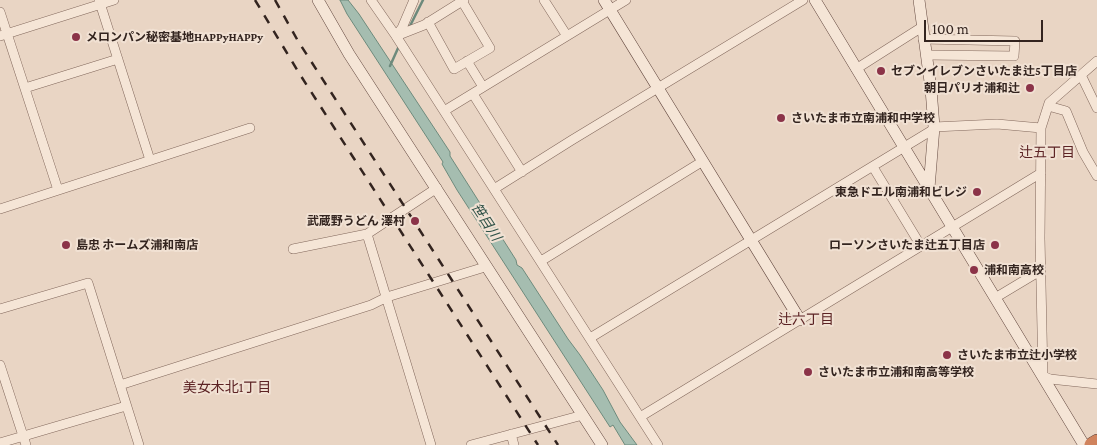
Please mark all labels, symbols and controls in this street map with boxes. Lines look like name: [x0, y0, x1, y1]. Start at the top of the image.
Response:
scale bar: [927, 10, 1046, 42]
text: 100 m: [932, 21, 969, 37]
place label: メロンパン秘密基地HAPPyHAPPy: [86, 30, 263, 44]
marker: メロンパン秘密基地HAPPyHAPPy: [70, 31, 82, 43]
place label: セブンイレブンさいたま辻5丁目店: [891, 64, 1077, 78]
marker: セブンイレブンさいたま辻5丁目店: [875, 65, 887, 77]
place label: 朝日パリオ浦和辻: [924, 81, 1020, 95]
marker: 朝日パリオ浦和辻: [1024, 82, 1036, 94]
place label: さいたま市立南浦和中学校: [791, 111, 935, 125]
marker: さいたま市立南浦和中学校: [775, 112, 787, 124]
district label: 辻五丁目: [1019, 145, 1075, 161]
place label: 東急ドエル南浦和ビレジ: [835, 185, 967, 199]
marker: 東急ドエル南浦和ビレジ: [971, 186, 983, 198]
water label: 笹目川: [468, 200, 504, 244]
place label: 武蔵野うどん 澤村: [307, 214, 405, 228]
marker: 武蔵野うどん 澤村: [409, 215, 421, 227]
place label: 島忠 ホームズ浦和南店: [76, 238, 198, 252]
place label: ローソンさいたま辻五丁目店: [829, 238, 985, 252]
marker: 島忠 ホームズ浦和南店: [60, 239, 72, 251]
marker: ローソンさいたま辻五丁目店: [989, 239, 1001, 251]
place label: 浦和南高校: [984, 263, 1044, 277]
marker: 浦和南高校: [968, 264, 980, 276]
district label: 辻六丁目: [778, 312, 834, 328]
place label: さいたま市立辻小学校: [957, 348, 1077, 362]
marker: さいたま市立辻小学校: [941, 349, 953, 361]
place label: さいたま市立浦和南高等学校: [818, 365, 974, 379]
marker: さいたま市立浦和南高等学校: [802, 366, 814, 378]
district label: 美女木北1丁目: [183, 380, 271, 396]

